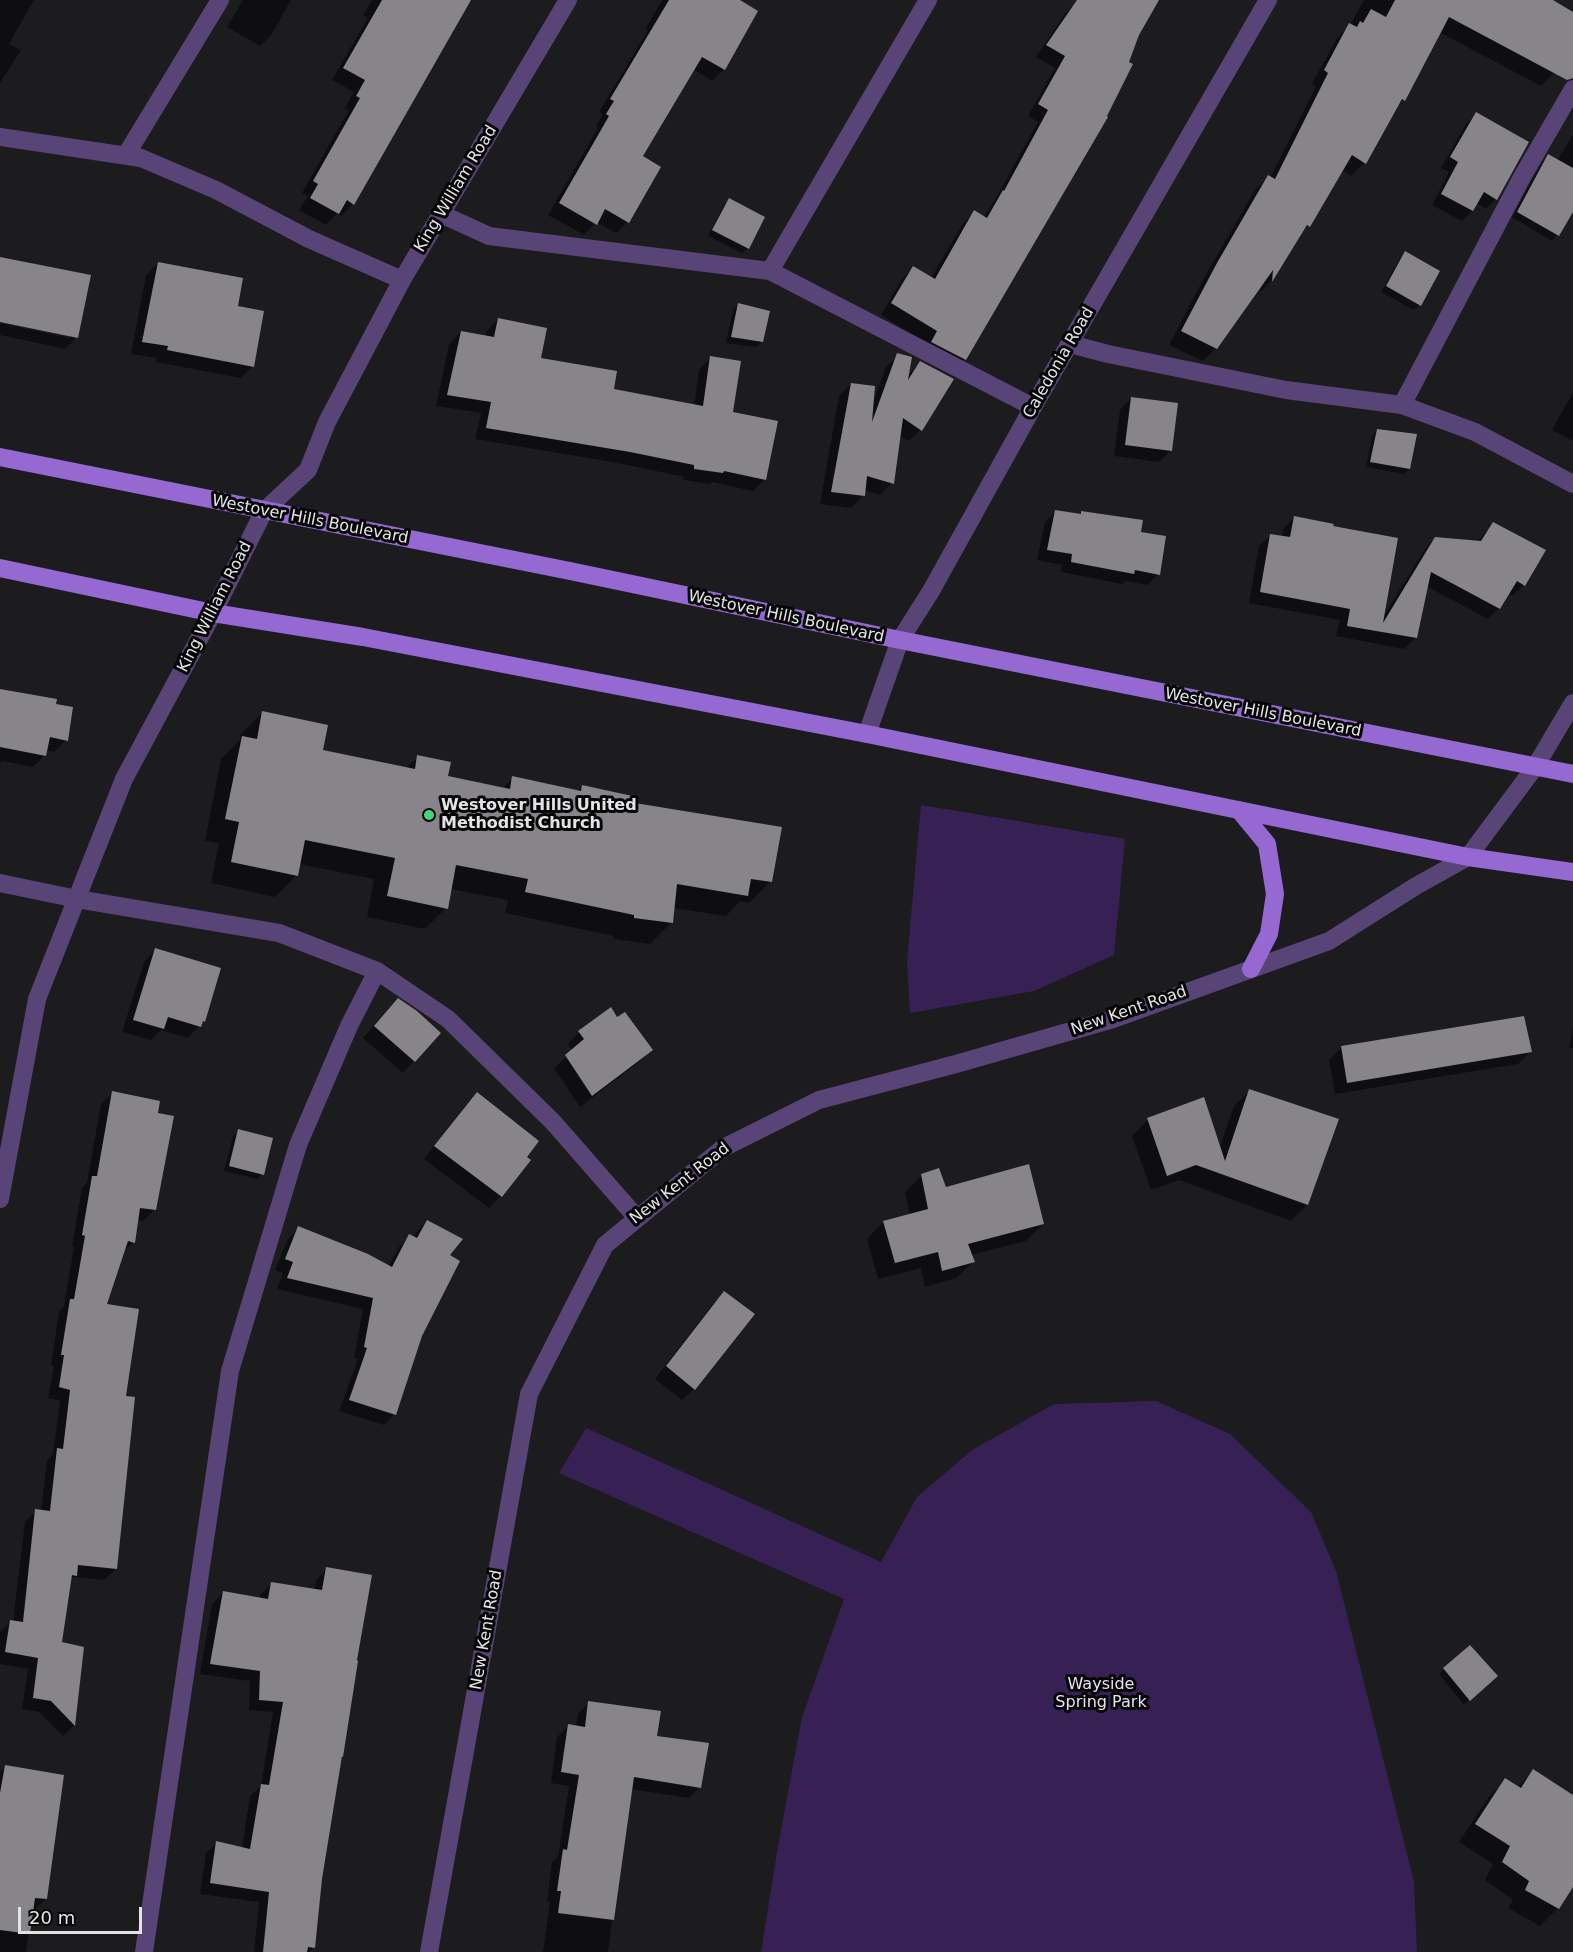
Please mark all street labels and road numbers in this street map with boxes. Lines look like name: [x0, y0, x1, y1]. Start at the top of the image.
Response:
street label: King William Road: [411, 122, 501, 256]
street label: Caledonia Road: [1019, 304, 1099, 422]
street label: Westover Hills Boulevard: [210, 492, 410, 548]
street label: King William Road: [174, 538, 256, 676]
street label: Westover Hills Boulevard: [686, 587, 886, 647]
street label: Westover Hills Boulevard: [1163, 685, 1363, 741]
street label: New Kent Road: [1069, 982, 1189, 1040]
street label: New Kent Road: [626, 1139, 734, 1229]
street label: New Kent Road: [467, 1569, 507, 1691]

